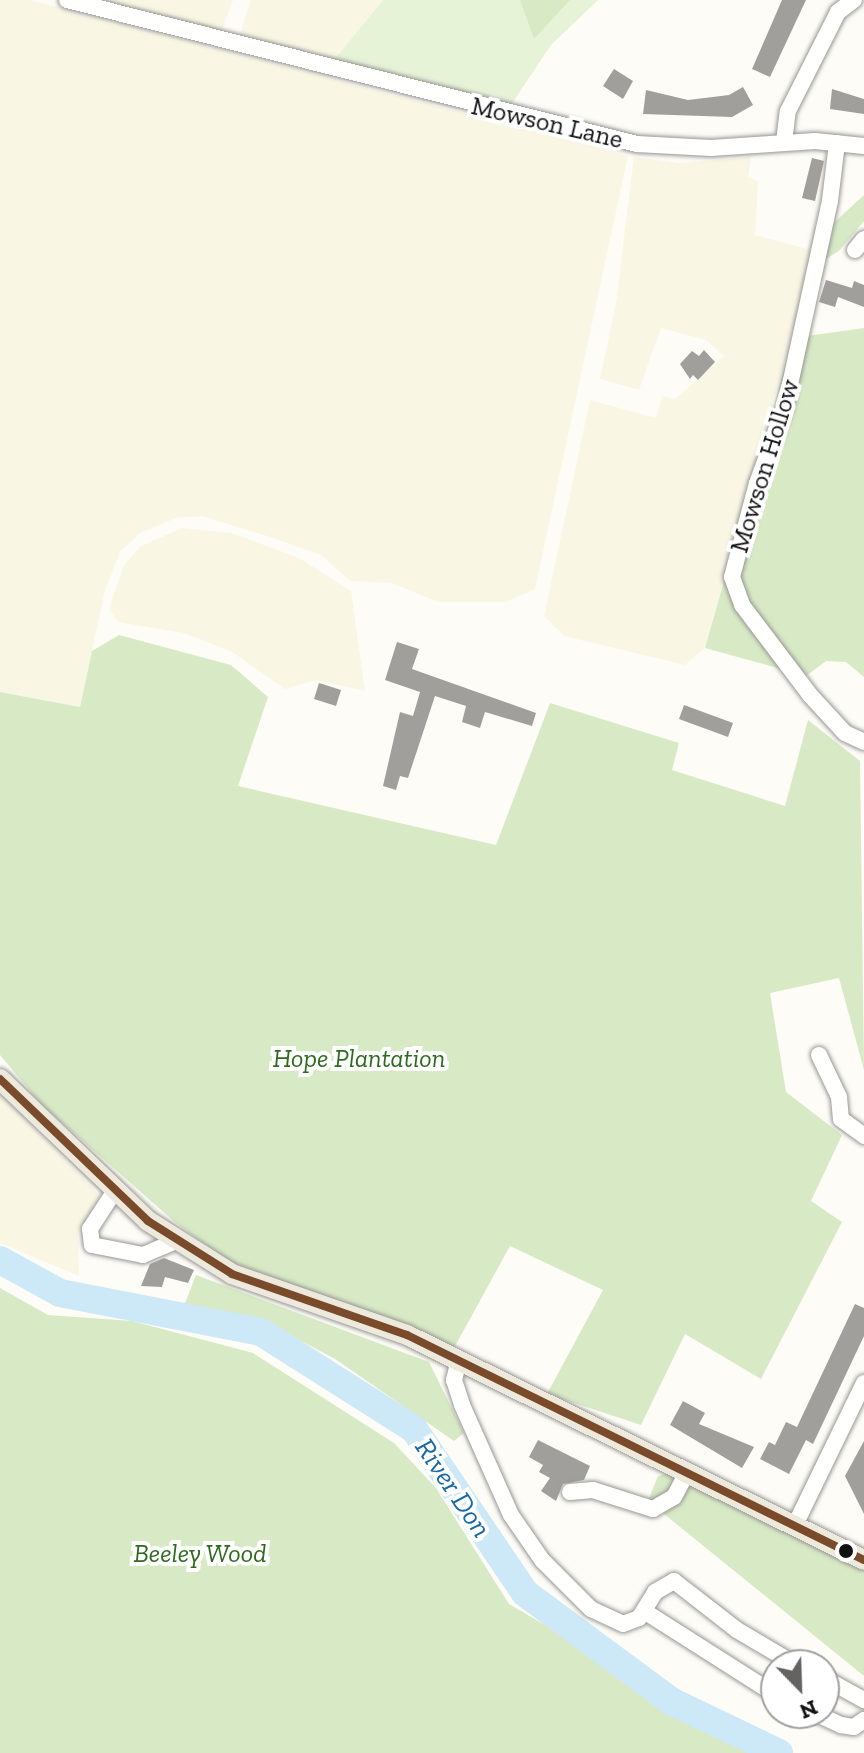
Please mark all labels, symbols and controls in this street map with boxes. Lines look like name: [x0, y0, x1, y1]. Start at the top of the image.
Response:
street label: Mowson Lane: [468, 90, 626, 156]
street label: Mowson Hollow: [724, 375, 806, 557]
park label: Hope Plantation: [273, 1043, 445, 1075]
water label: River Don: [408, 1432, 498, 1544]
park label: Beeley Wood: [133, 1538, 267, 1570]
unlabelled marker: [838, 1543, 854, 1559]
north arrow: [760, 1649, 840, 1729]
text: N: [796, 1694, 822, 1725]

